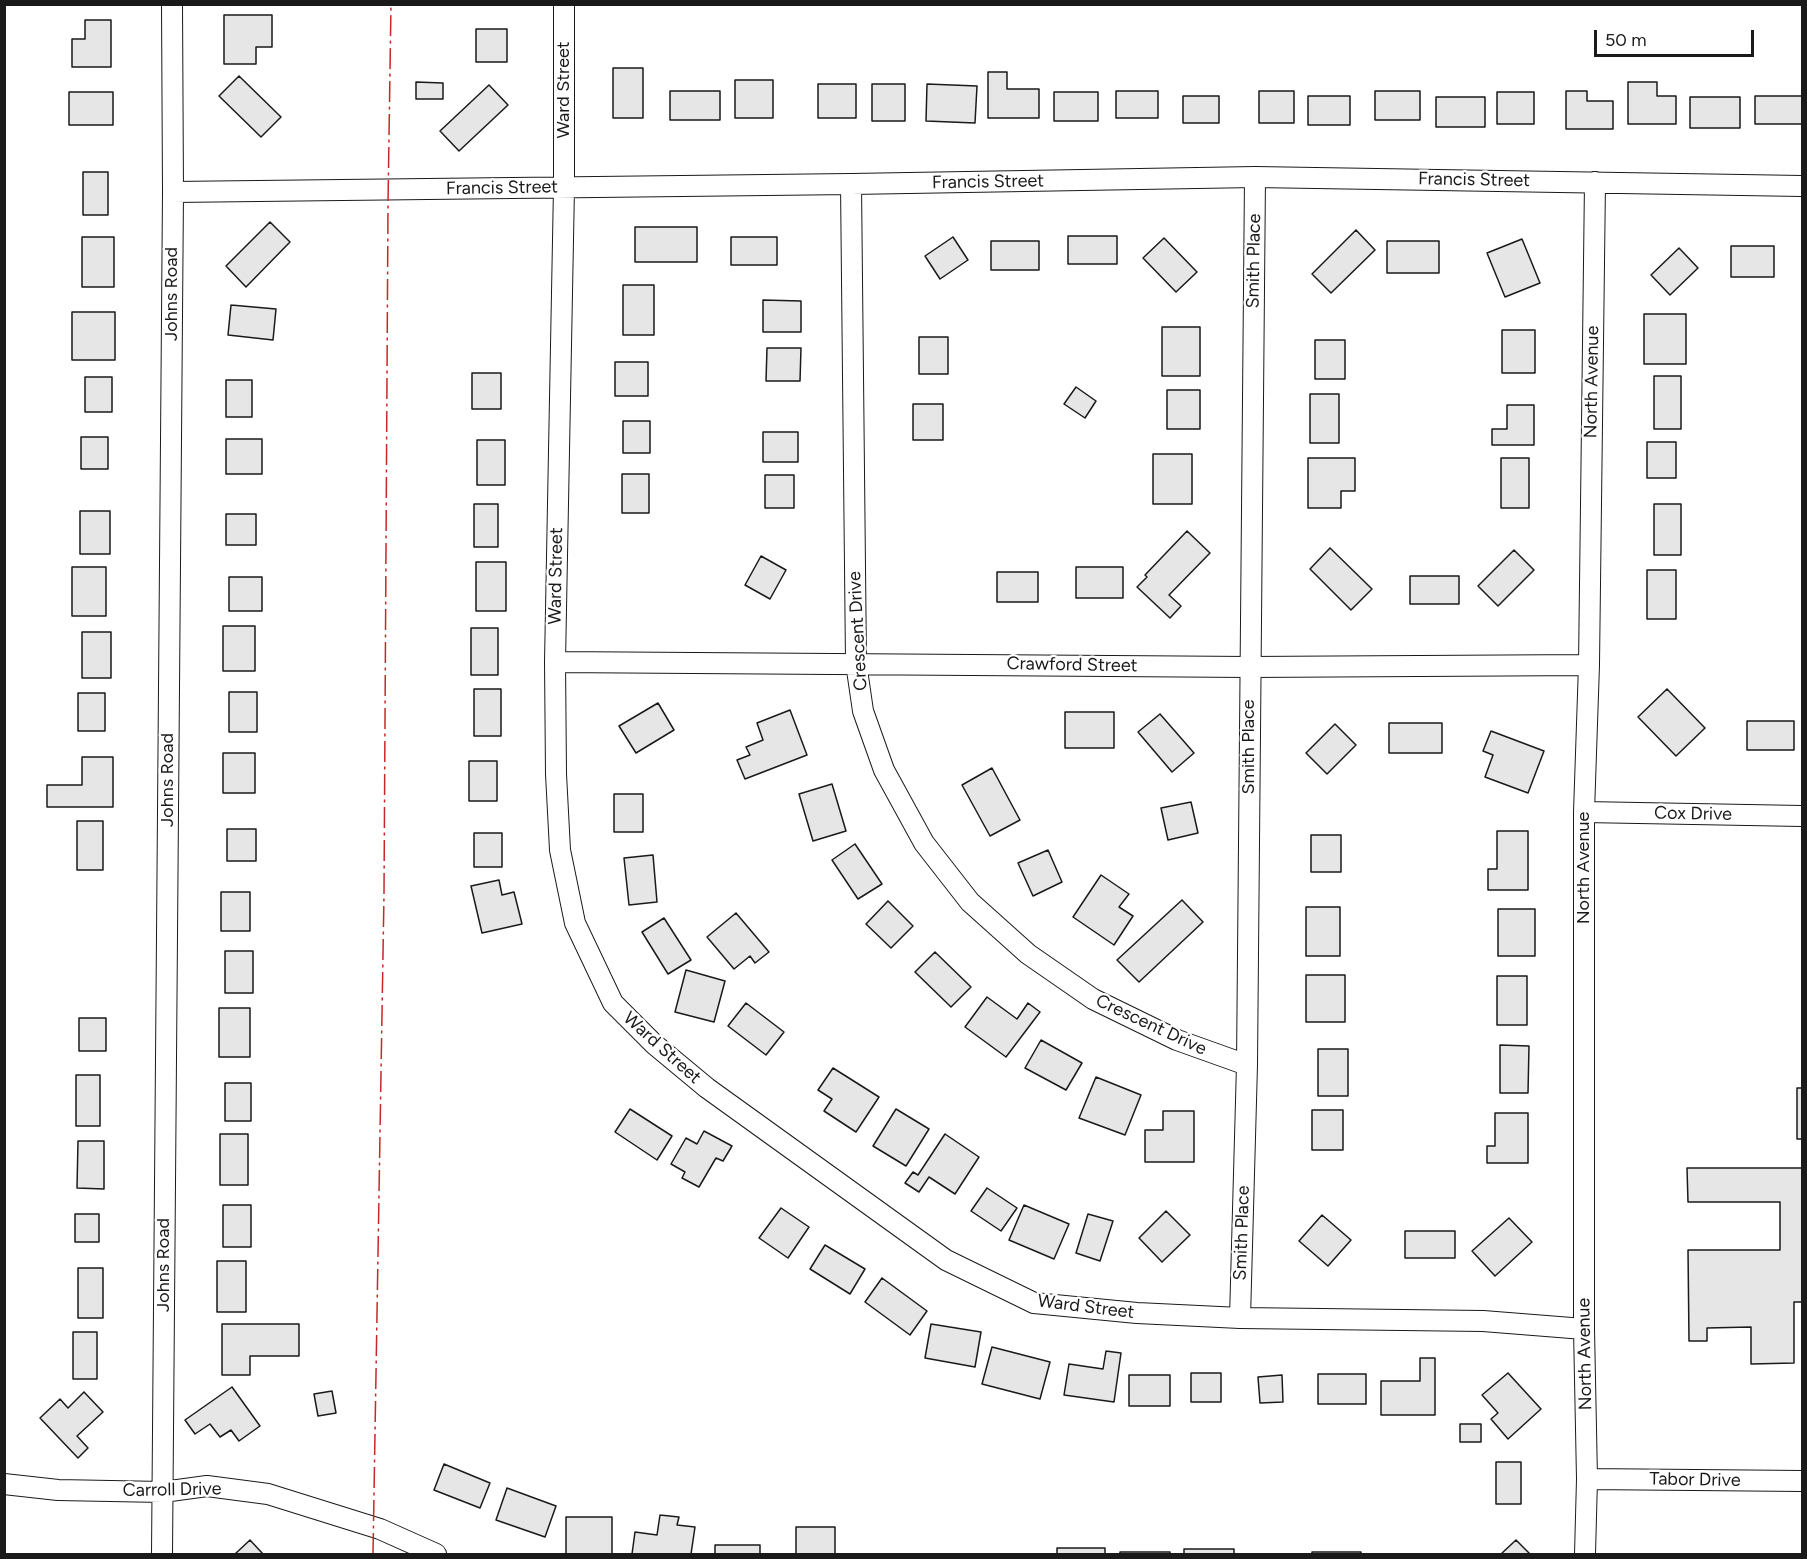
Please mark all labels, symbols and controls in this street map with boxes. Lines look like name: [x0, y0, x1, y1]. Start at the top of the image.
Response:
scale bar: [1597, 18, 1758, 56]
text: 50 m: [1605, 29, 1647, 51]
street label: Ward Street: [553, 41, 575, 139]
street label: Francis Street: [1418, 168, 1530, 192]
street label: Francis Street: [932, 170, 1044, 194]
street label: Francis Street: [446, 176, 558, 200]
street label: Smith Place: [1242, 213, 1266, 309]
street label: Johns Road: [161, 247, 183, 341]
street label: North Avenue: [1580, 326, 1604, 438]
street label: Ward Street: [544, 527, 568, 625]
street label: Crescent Drive: [844, 571, 872, 691]
street label: Crawford Street: [1006, 653, 1138, 677]
street label: Smith Place: [1238, 700, 1260, 794]
street label: Johns Road: [157, 733, 179, 827]
street label: Cox Drive: [1654, 803, 1732, 825]
street label: North Avenue: [1573, 812, 1595, 924]
street label: Crescent Drive: [1092, 990, 1210, 1060]
street label: Ward Street: [619, 1007, 705, 1089]
street label: Smith Place: [1230, 1185, 1254, 1281]
street label: Johns Road: [153, 1218, 175, 1312]
street label: Ward Street: [1036, 1290, 1136, 1324]
street label: North Avenue: [1573, 1298, 1597, 1410]
street label: Tabor Drive: [1649, 1468, 1741, 1492]
street label: Carroll Drive: [122, 1478, 222, 1502]

